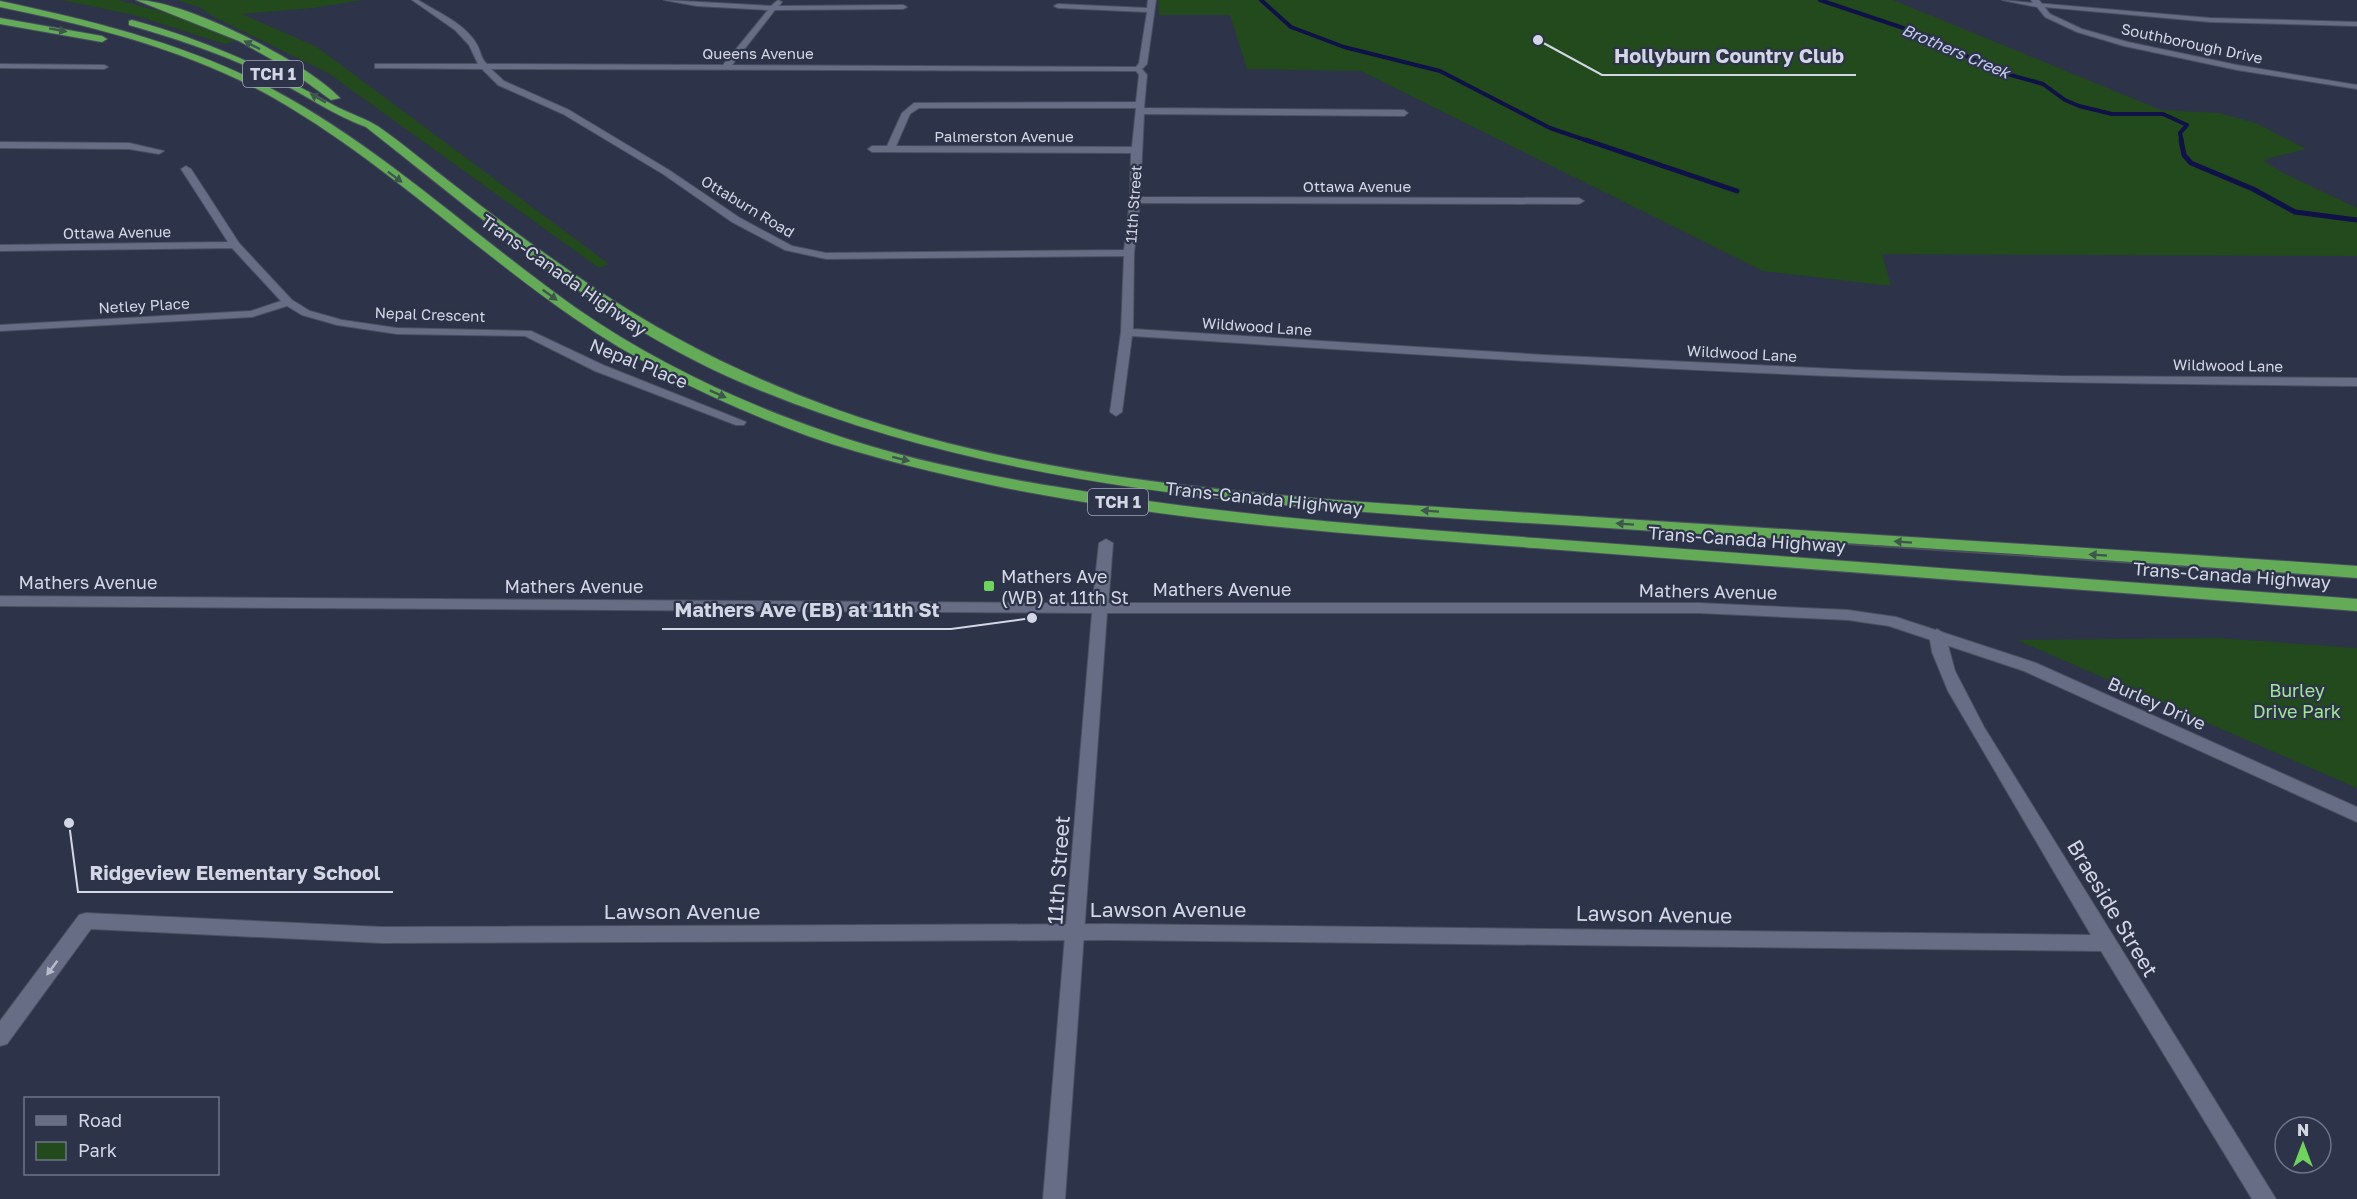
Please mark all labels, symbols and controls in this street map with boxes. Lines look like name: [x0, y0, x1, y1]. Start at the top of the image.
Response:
water label: Brothers Creek: [1899, 19, 2015, 83]
street label: Southborough Drive: [2120, 19, 2265, 67]
one-way arrow: [48, 26, 67, 35]
callout: Hollyburn Country Club: [1602, 37, 1856, 75]
one-way arrow: [244, 40, 261, 50]
text: Hollyburn Country Club: [1614, 43, 1844, 67]
street label: Queens Avenue: [702, 44, 814, 62]
road number: TCH 1: [243, 61, 303, 87]
one-way arrow: [310, 93, 326, 104]
street label: Palmerston Avenue: [934, 127, 1074, 145]
street label: 11th Street: [1121, 164, 1145, 244]
one-way arrow: [387, 171, 402, 183]
street label: Ottaburn Road: [698, 171, 798, 241]
street label: Ottawa Avenue: [1303, 177, 1411, 195]
street label: Trans-Canada Highway: [477, 209, 651, 341]
street label: Ottawa Avenue: [63, 222, 172, 242]
one-way arrow: [542, 289, 558, 301]
street label: Netley Place: [98, 294, 190, 316]
street label: Nepal Crescent: [374, 303, 486, 325]
street label: Wildwood Lane: [1201, 313, 1313, 339]
street label: Nepal Place: [587, 333, 691, 393]
street label: Wildwood Lane: [1686, 341, 1798, 365]
street label: Wildwood Lane: [2173, 355, 2284, 375]
one-way arrow: [709, 389, 727, 399]
one-way arrow: [892, 454, 911, 464]
street label: Trans-Canada Highway: [1164, 477, 1364, 519]
road number: TCH 1: [1088, 489, 1148, 515]
one-way arrow: [1421, 506, 1440, 516]
one-way arrow: [1616, 519, 1635, 529]
street label: Trans-Canada Highway: [1647, 521, 1847, 557]
one-way arrow: [1894, 538, 1913, 547]
one-way arrow: [2088, 550, 2107, 560]
street label: Trans-Canada Highway: [2132, 557, 2332, 593]
place label: Mathers Ave (WB) at 11th St: [1001, 565, 1129, 608]
street label: Mathers Avenue: [19, 571, 157, 593]
street label: Mathers Avenue: [505, 575, 643, 597]
street label: Mathers Avenue: [1153, 578, 1291, 600]
marker: Mathers Ave (WB) at 11th St: [982, 579, 996, 593]
street label: Mathers Avenue: [1638, 579, 1778, 603]
callout: Mathers Ave (EB) at 11th St: [662, 591, 951, 629]
text: Mathers Ave (EB) at 11th St: [674, 597, 940, 621]
street label: Burley Drive: [2105, 672, 2209, 734]
park label: Burley Drive Park: [2253, 679, 2341, 722]
street label: 11th Street: [1041, 815, 1075, 925]
street label: Braeside Street: [2062, 835, 2164, 981]
callout: Ridgeview Elementary School: [78, 854, 393, 892]
text: Ridgeview Elementary School: [89, 860, 381, 884]
street label: Lawson Avenue: [1090, 896, 1246, 922]
street label: Lawson Avenue: [604, 898, 760, 924]
street label: Lawson Avenue: [1575, 900, 1733, 928]
one-way arrow: [46, 960, 58, 975]
legend: [24, 1097, 219, 1175]
text: Road: [78, 1109, 122, 1131]
north arrow: [2273, 1115, 2333, 1175]
text: N: [2297, 1120, 2309, 1140]
text: Park: [78, 1139, 117, 1161]

